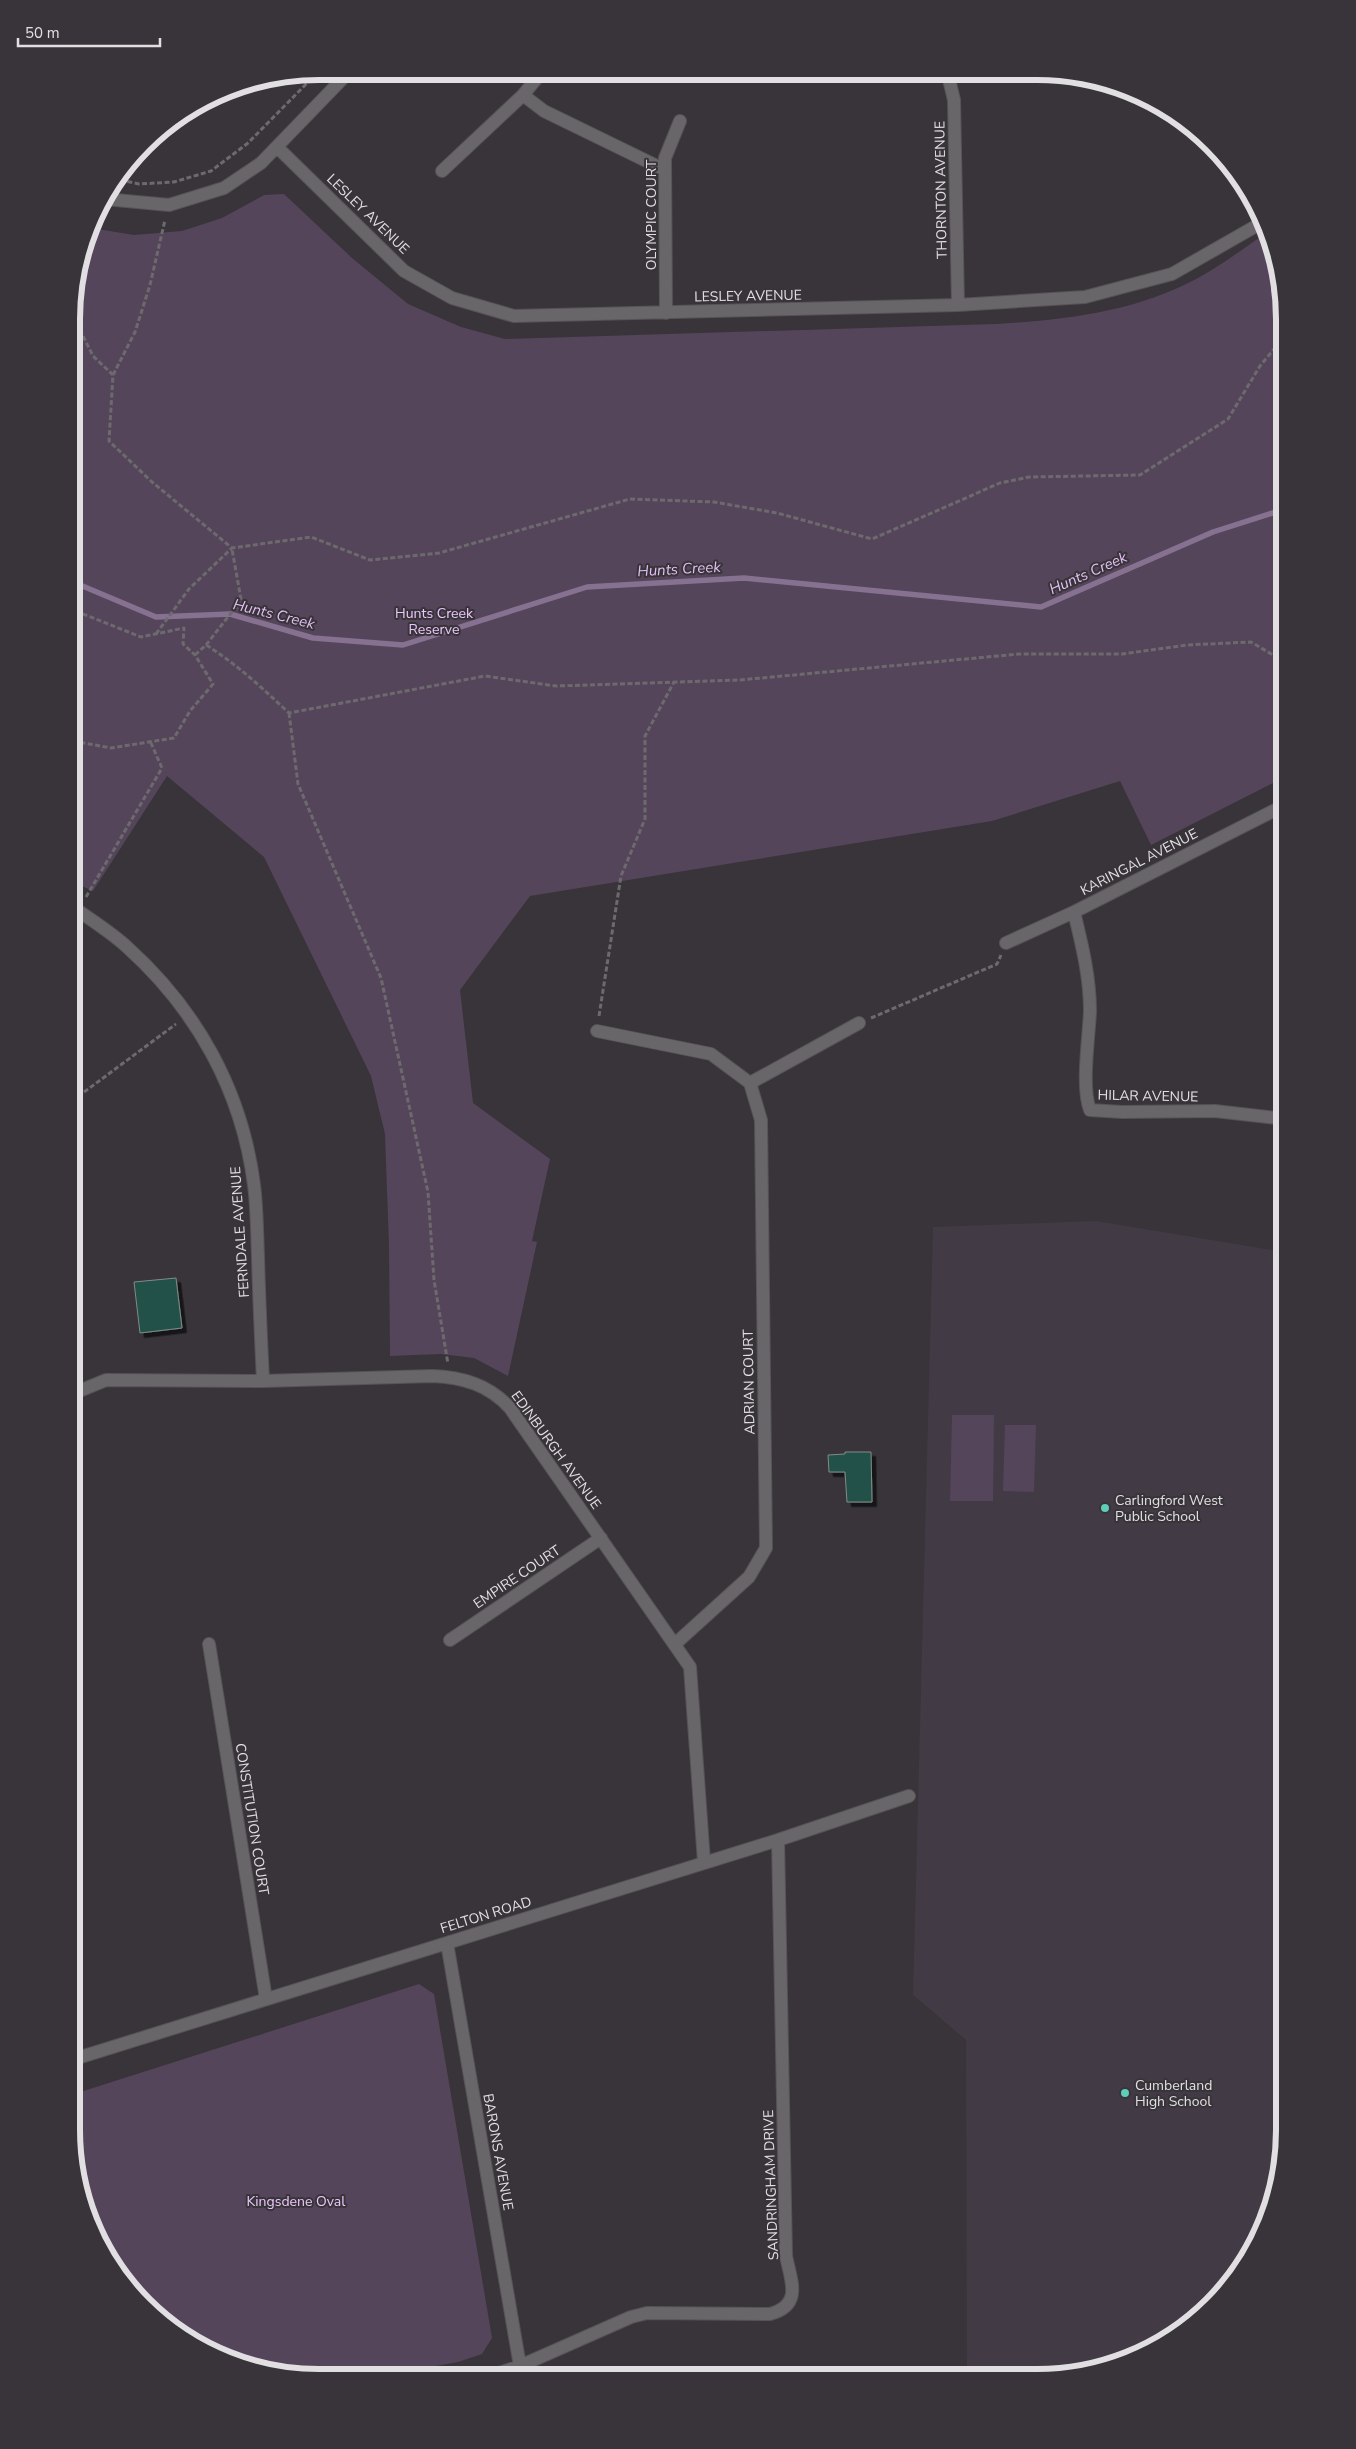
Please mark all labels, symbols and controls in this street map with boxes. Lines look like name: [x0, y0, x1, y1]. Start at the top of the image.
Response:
scale bar: [18, 15, 160, 47]
text: 50 m: [25, 23, 60, 43]
street label: THORNTON AVENUE: [930, 121, 952, 259]
street label: OLYMPIC COURT: [642, 159, 661, 270]
street label: LESLEY AVENUE: [323, 170, 413, 258]
street label: LESLEY AVENUE: [694, 286, 802, 306]
water label: Hunts Creek: [1046, 547, 1131, 599]
water label: Hunts Creek: [637, 557, 722, 581]
water label: Hunts Creek: [231, 594, 317, 634]
park label: Hunts Creek Reserve: [395, 604, 474, 639]
street label: KARINGAL AVENUE: [1077, 824, 1201, 900]
street label: HILAR AVENUE: [1097, 1086, 1199, 1106]
street label: FERNDALE AVENUE: [226, 1166, 254, 1298]
street label: ADRIAN COURT: [739, 1329, 759, 1435]
street label: EDINBURGH AVENUE: [507, 1387, 605, 1513]
place label: Carlingford West Public School: [1115, 1491, 1223, 1526]
marker: Carlingford West Public School: [1099, 1502, 1111, 1514]
street label: EMPIRE COURT: [470, 1540, 565, 1613]
street label: CONSTITUTION COURT: [231, 1742, 273, 1897]
street label: FELTON ROAD: [438, 1892, 534, 1938]
place label: Cumberland High School: [1135, 2076, 1212, 2111]
marker: Cumberland High School: [1119, 2087, 1131, 2099]
street label: BARONS AVENUE: [478, 2092, 518, 2212]
street label: SANDRINGHAM DRIVE: [759, 2109, 783, 2261]
park label: Kingsdene Oval: [247, 2192, 346, 2211]

